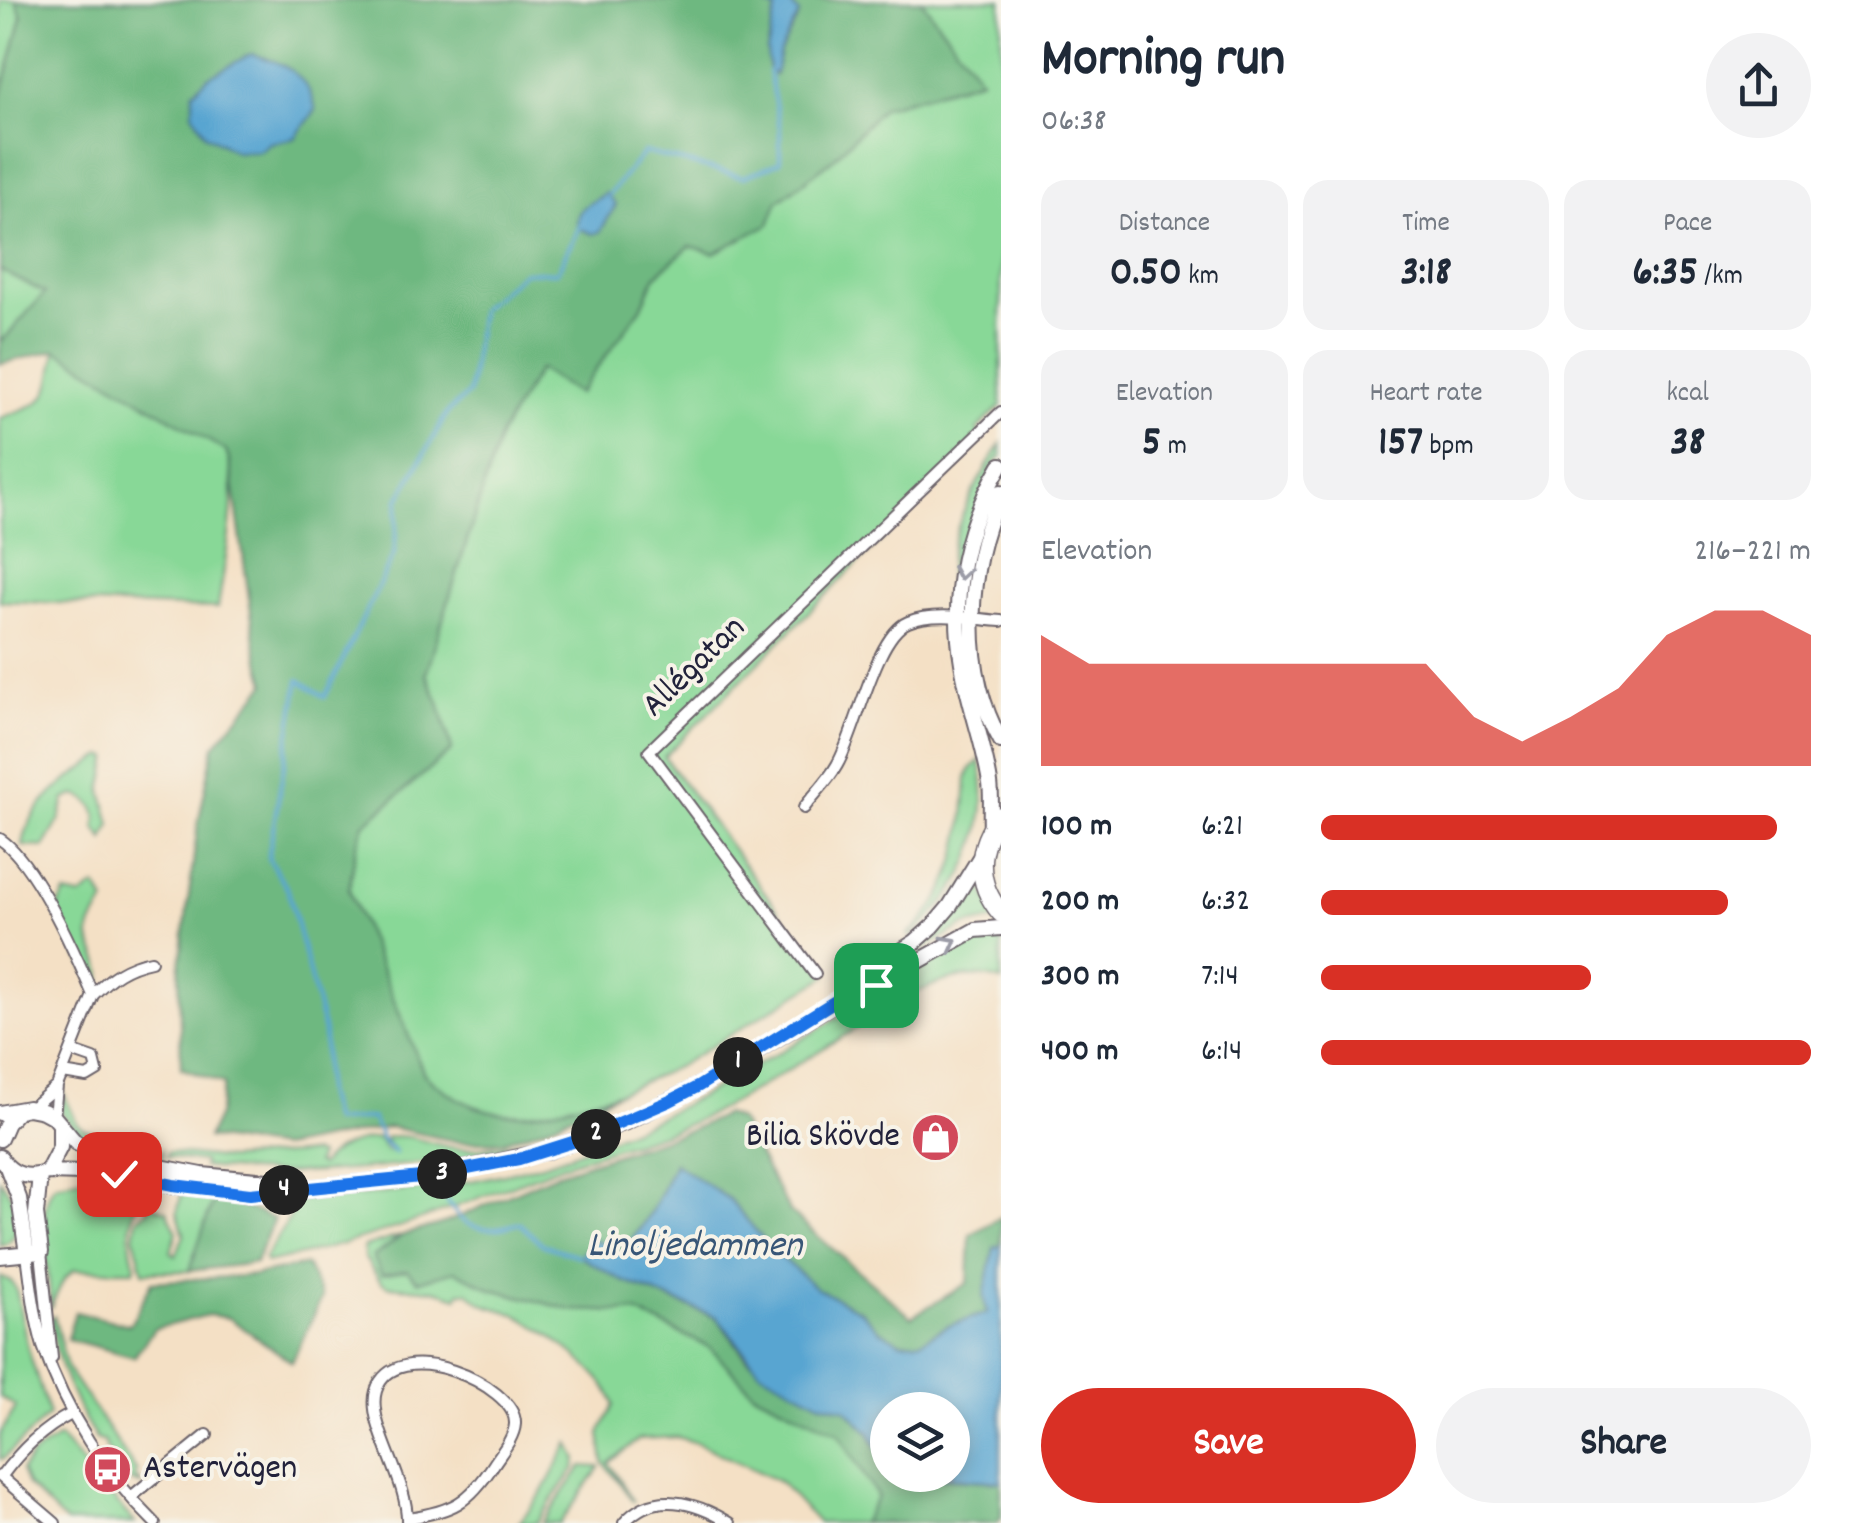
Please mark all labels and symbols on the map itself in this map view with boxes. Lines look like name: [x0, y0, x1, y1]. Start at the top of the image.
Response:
one-way arrow: [951, 565, 972, 581]
street label: Allégatan: [632, 606, 758, 730]
one-way arrow: [940, 935, 958, 955]
pin: [834, 943, 919, 1028]
pin: 1: [713, 1037, 763, 1087]
pin: 2: [571, 1109, 621, 1159]
shop icon: Bilia Skövde: [909, 1112, 961, 1164]
place label: Bilia Skövde: [746, 1113, 900, 1163]
pin: [77, 1132, 162, 1217]
pin: 3: [417, 1149, 467, 1199]
pin: 4: [259, 1165, 309, 1215]
water label: Linoljedammen: [588, 1220, 804, 1275]
bus stop icon: Astervägen: [82, 1444, 134, 1496]
place label: Astervägen: [143, 1445, 297, 1495]

